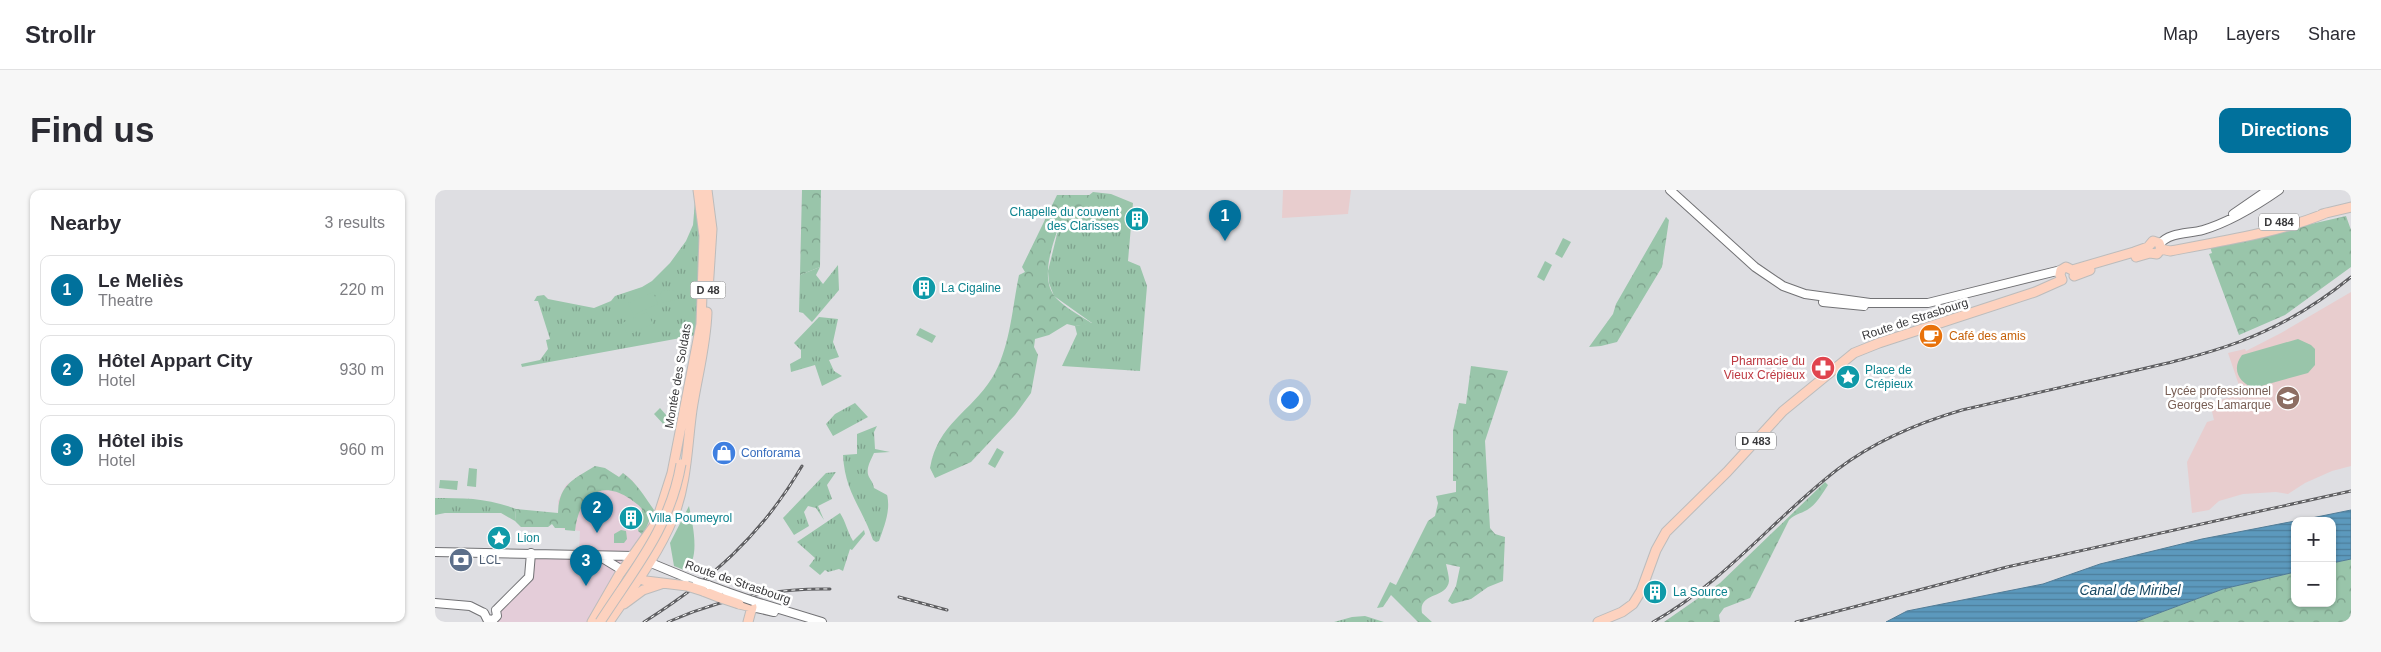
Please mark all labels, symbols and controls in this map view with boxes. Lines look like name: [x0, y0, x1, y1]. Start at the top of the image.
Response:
text: Strollr: [25, 21, 96, 48]
text: Map: [2163, 24, 2198, 44]
text: Layers: [2226, 24, 2280, 44]
text: Share: [2308, 24, 2356, 44]
button: Directions: [2219, 108, 2351, 153]
text: Find us: [30, 110, 154, 149]
pin: 1: [1209, 200, 1241, 241]
place label: Chapelle du couvent des Clarisses: [1010, 205, 1120, 233]
building icon: Chapelle du couvent des Clarisses: [1124, 206, 1150, 232]
text: Nearby: [50, 211, 121, 234]
text: 3 results: [325, 214, 385, 231]
road number: D 484: [2259, 214, 2299, 231]
text: Le Meliès: [98, 270, 184, 291]
building icon: La Cigaline: [911, 275, 937, 301]
text: 1: [63, 281, 71, 298]
text: 220 m: [340, 281, 384, 298]
place label: La Cigaline: [941, 281, 1001, 295]
road number: D 48: [691, 282, 725, 298]
text: Theatre: [98, 292, 153, 309]
street label: Route de Strasbourg: [1860, 295, 1970, 343]
street label: Montée des Soldats: [662, 323, 694, 429]
cafe icon: Café des amis: [1918, 323, 1944, 349]
place label: Café des amis: [1949, 329, 2026, 343]
text: Hôtel Appart City: [98, 350, 252, 371]
place label: Pharmacie du Vieux Crépieux: [1724, 354, 1805, 382]
pharmacy icon: Pharmacie du Vieux Crépieux: [1810, 355, 1836, 381]
text: 2: [63, 361, 71, 378]
text: 930 m: [340, 361, 384, 378]
place label: Place de Crépieux: [1865, 363, 1913, 391]
place icon: Place de Crépieux: [1835, 364, 1861, 390]
text: Hotel: [98, 372, 135, 389]
place label: Lycée professionnel Georges Lamarque: [2165, 384, 2271, 412]
school or university icon: Lycée professionnel Georges Lamarque: [2275, 385, 2301, 411]
your location: [1277, 387, 1303, 413]
text: Hôtel ibis: [98, 430, 184, 451]
road number: D 483: [1736, 432, 1776, 450]
shop icon: Conforama: [711, 440, 737, 466]
text: 3: [63, 441, 71, 458]
text: 960 m: [340, 441, 384, 458]
place label: Conforama: [741, 446, 801, 460]
text: Hotel: [98, 452, 135, 469]
pin: 2: [581, 492, 613, 533]
building icon: Villa Poumeyrol: [618, 505, 644, 531]
place label: Villa Poumeyrol: [649, 511, 732, 525]
map controls: [2291, 517, 2336, 607]
button: +: [2291, 517, 2336, 562]
place icon: Lion: [486, 525, 512, 551]
place label: Lion: [517, 531, 540, 545]
pin: 3: [570, 545, 602, 586]
bank icon: LCL: [448, 547, 474, 573]
place label: LCL: [479, 553, 501, 567]
street label: Route de Strasbourg: [683, 557, 793, 607]
button: −: [2291, 562, 2336, 607]
building icon: La Source: [1642, 579, 1668, 605]
water label: Canal de Miribel: [2079, 582, 2181, 598]
place label: La Source: [1673, 585, 1728, 599]

